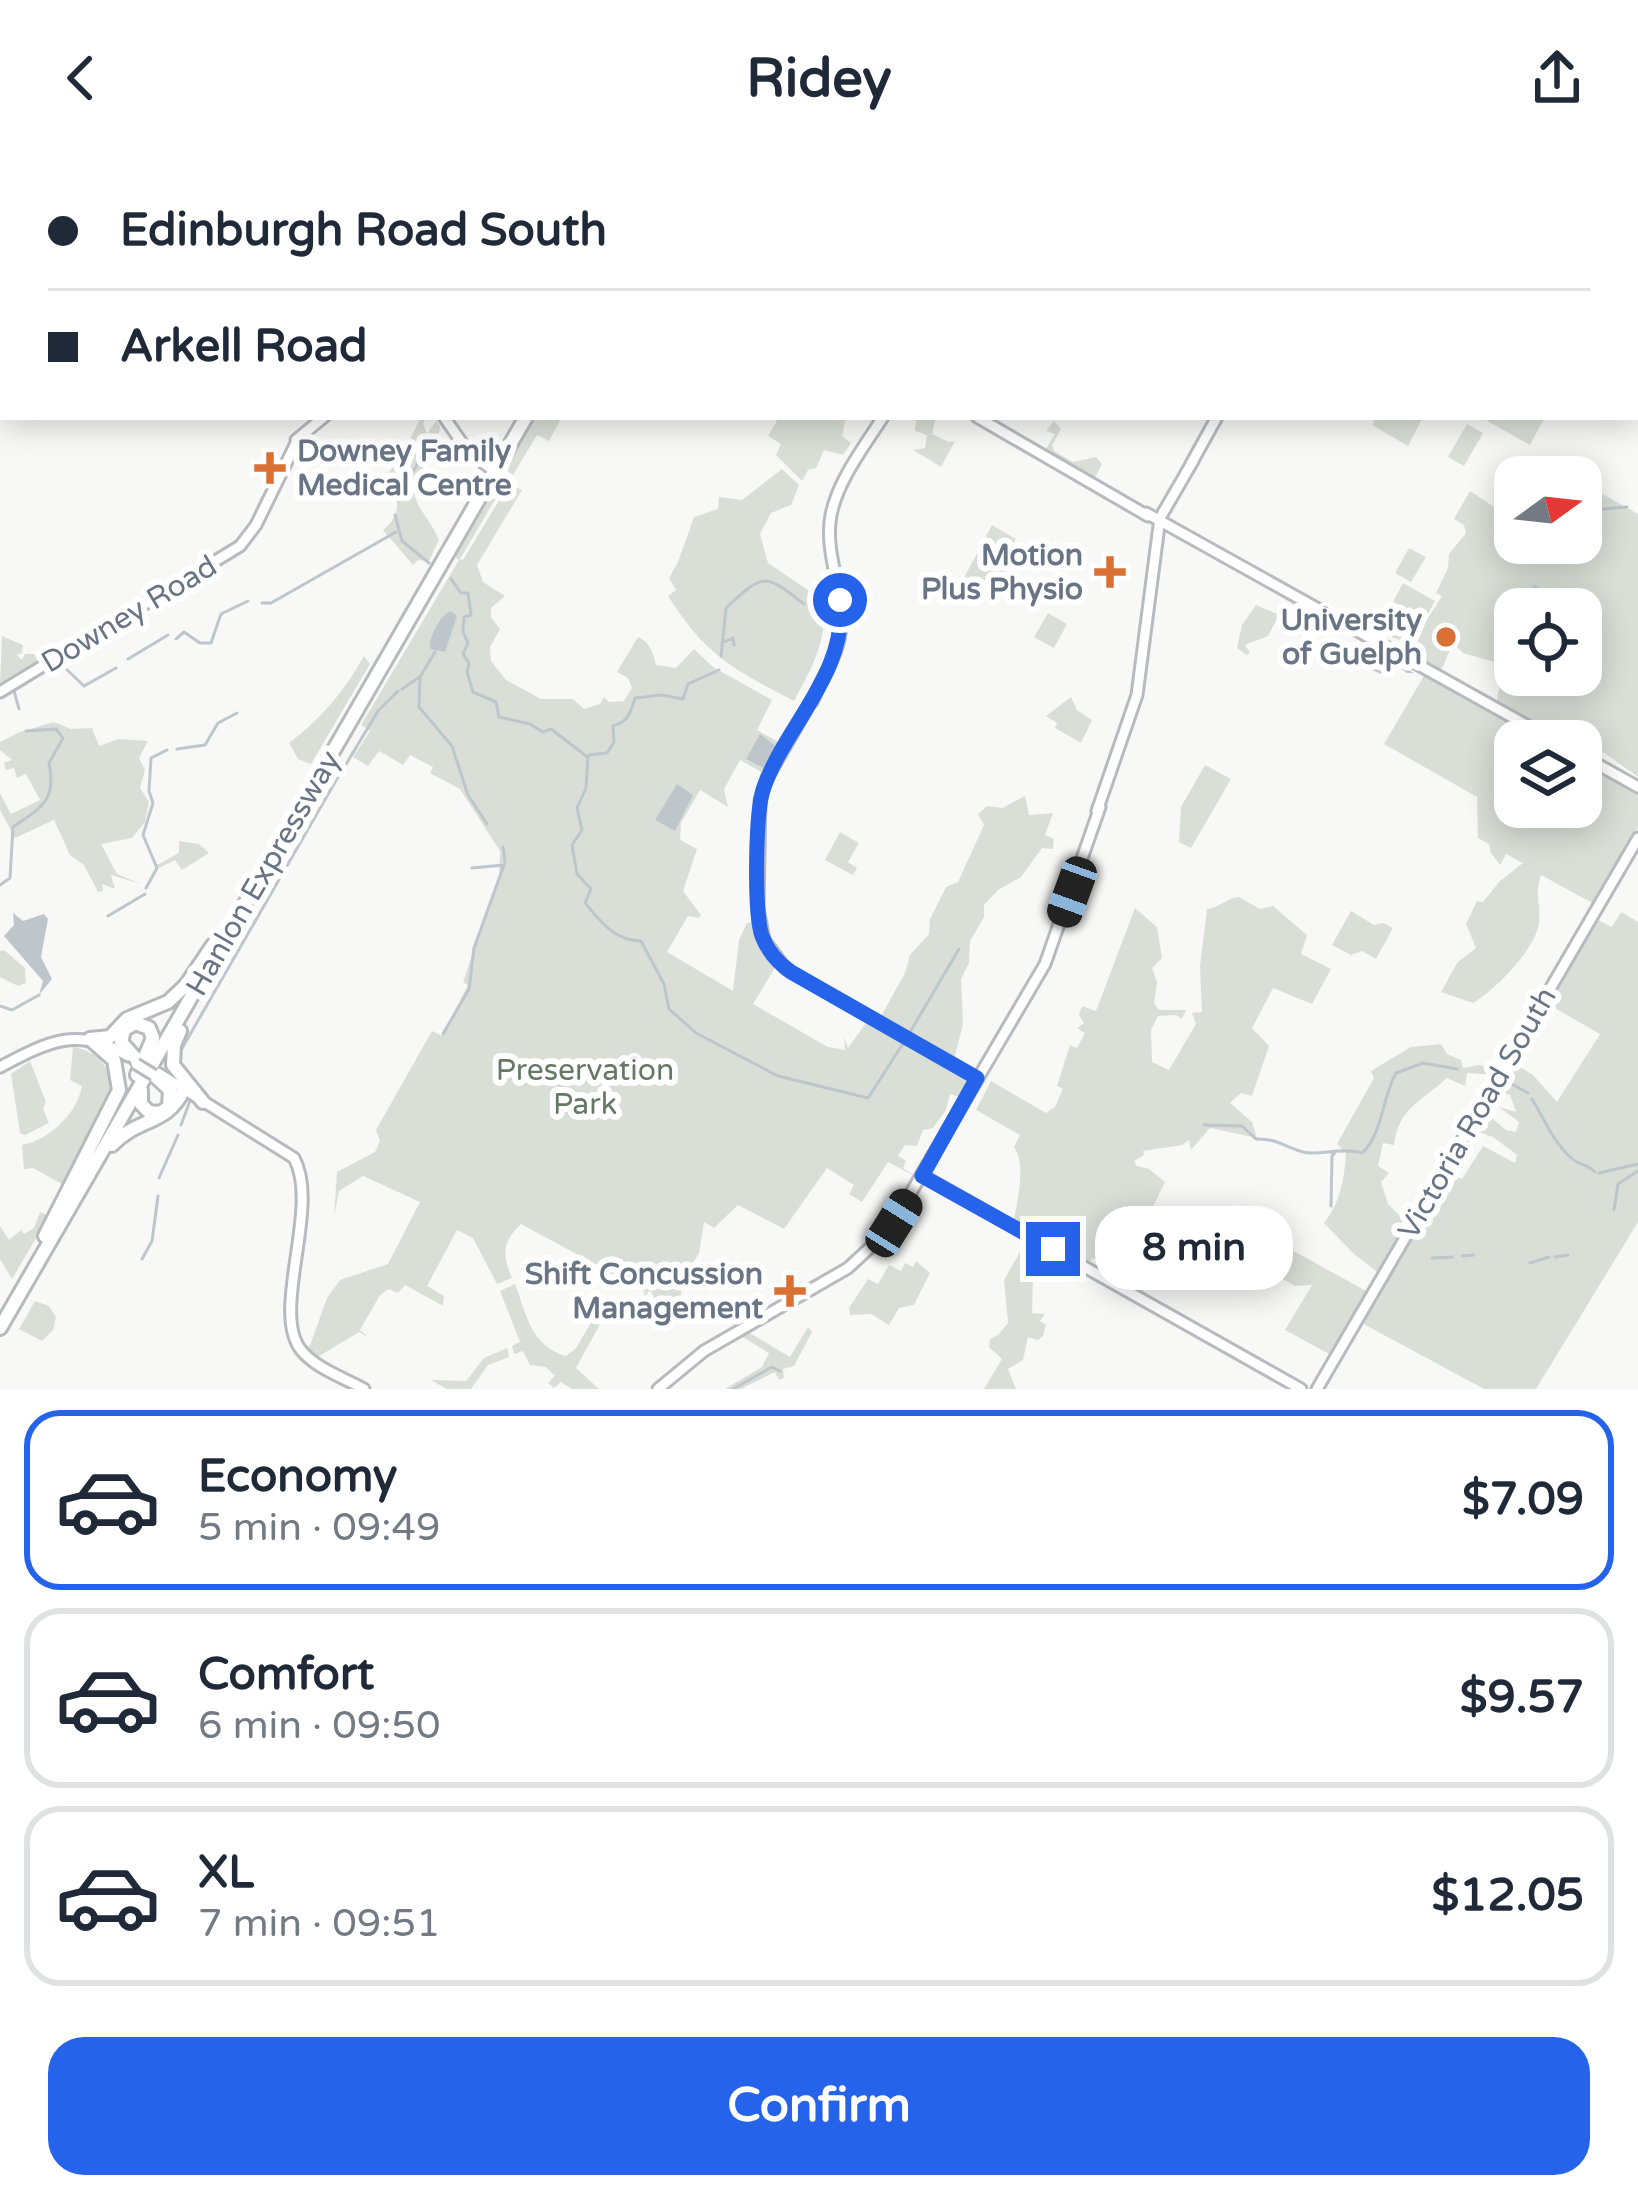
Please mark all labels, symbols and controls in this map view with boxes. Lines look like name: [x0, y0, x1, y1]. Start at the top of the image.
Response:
icon: back: [48, 45, 114, 111]
icon: share: [1524, 45, 1590, 111]
text: Ridey: [746, 46, 892, 111]
text: Edinburgh Road South: [120, 204, 607, 258]
text: Arkell Road: [120, 320, 367, 374]
place label: Downey Family Medical Centre: [297, 433, 512, 504]
marker: Downey Family Medical Centre: [254, 452, 286, 484]
north arrow: [1494, 456, 1602, 564]
map controls: [1494, 456, 1602, 828]
place label: Motion Plus Physio: [921, 537, 1083, 608]
street label: Downey Road: [35, 548, 224, 681]
marker: Motion Plus Physio: [1094, 556, 1126, 588]
route start: [813, 573, 867, 627]
button: locate: [1494, 588, 1602, 696]
place label: University of Guelph: [1281, 602, 1422, 673]
marker: University of Guelph: [1433, 624, 1459, 650]
button: layers: [1494, 720, 1602, 828]
street label: Hanlon Expressway: [178, 744, 349, 1002]
car: [1043, 852, 1101, 932]
street label: Victoria Road South: [1390, 981, 1565, 1246]
park label: Preservation Park: [496, 1052, 674, 1123]
car: [860, 1183, 928, 1263]
callout: 8 min: [1095, 1207, 1293, 1291]
route end: [1026, 1222, 1080, 1276]
text: 8 min: [1142, 1224, 1246, 1271]
place label: Shift Concussion Management: [525, 1256, 764, 1327]
marker: Shift Concussion Management: [774, 1275, 806, 1307]
icon: car: [54, 1446, 162, 1554]
text: Economy: [198, 1450, 397, 1504]
text: $7.09: [1462, 1473, 1584, 1527]
text: 5 min · 09:49: [198, 1504, 440, 1551]
icon: car: [54, 1644, 162, 1752]
text: Comfort: [198, 1648, 374, 1702]
text: $9.57: [1460, 1671, 1584, 1725]
text: 6 min · 09:50: [198, 1702, 440, 1749]
icon: car: [54, 1842, 162, 1950]
text: XL: [198, 1846, 254, 1900]
text: $12.05: [1432, 1869, 1584, 1923]
text: 7 min · 09:51: [198, 1900, 440, 1947]
button: Confirm: [48, 2037, 1590, 2175]

